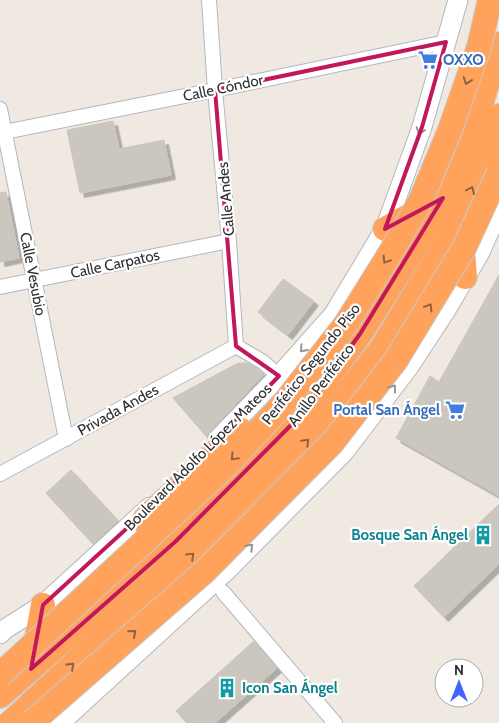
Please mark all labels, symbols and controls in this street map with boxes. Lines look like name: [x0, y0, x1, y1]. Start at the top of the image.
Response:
supermarket icon: OXXO: [417, 49, 439, 71]
place label: OXXO: [443, 51, 484, 69]
street label: Calle Cóndor: [181, 71, 265, 105]
one-way arrow: [463, 76, 473, 84]
one-way arrow: [416, 126, 426, 135]
street label: Calle Andes: [214, 161, 238, 237]
one-way arrow: [465, 186, 475, 195]
street label: Calle Vesubio: [16, 231, 50, 317]
street label: Calle Carpatos: [69, 246, 161, 282]
one-way arrow: [383, 255, 393, 264]
street label: Periférico Segundo Piso: [258, 300, 364, 428]
one-way arrow: [422, 303, 432, 312]
street label: Anillo Periférico: [284, 340, 358, 430]
one-way arrow: [300, 343, 309, 352]
street label: Privada Andes: [74, 380, 162, 440]
street label: Boulevard Adolfo López Mateos: [121, 380, 275, 534]
one-way arrow: [388, 384, 397, 393]
supermarket icon: Portal San Ángel: [444, 399, 466, 421]
place label: Portal San Ángel: [333, 400, 440, 419]
one-way arrow: [301, 439, 310, 448]
one-way arrow: [231, 452, 240, 461]
building icon: Bosque San Ángel: [472, 524, 494, 546]
place label: Bosque San Ángel: [351, 525, 468, 544]
one-way arrow: [244, 544, 253, 553]
one-way arrow: [185, 553, 194, 562]
one-way arrow: [128, 630, 137, 639]
north arrow: [434, 658, 484, 708]
text: N: [454, 661, 464, 679]
one-way arrow: [66, 663, 75, 672]
building icon: Icon San Ángel: [216, 677, 238, 699]
place label: Icon San Ángel: [242, 678, 338, 697]

